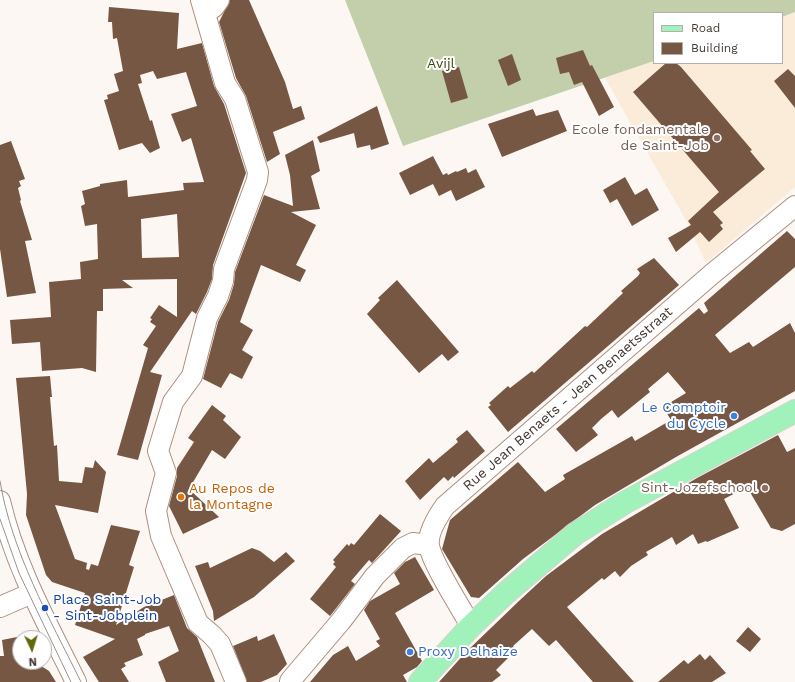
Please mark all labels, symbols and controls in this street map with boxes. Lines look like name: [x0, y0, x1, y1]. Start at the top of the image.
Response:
legend: [653, 12, 783, 64]
text: Road: [691, 21, 720, 35]
text: Building: [691, 41, 738, 55]
park label: Avijl: [427, 56, 455, 72]
place label: Ecole fondamentale de Saint-Job: [572, 122, 709, 154]
marker: Ecole fondamentale de Saint-Job: [712, 133, 722, 143]
street label: Rue Jean Benaets - Jean Benaetsstraat: [460, 303, 676, 495]
place label: Le Comptoir du Cycle: [641, 400, 726, 432]
marker: Le Comptoir du Cycle: [729, 411, 739, 421]
place label: Sint-Jozefschool: [641, 480, 757, 496]
place label: Au Repos de la Montagne: [189, 481, 275, 514]
marker: Sint-Jozefschool: [760, 483, 770, 493]
marker: Au Repos de la Montagne: [176, 492, 186, 502]
place label: Place Saint-Job - Sint-Jobplein: [53, 592, 161, 624]
marker: Place Saint-Job - Sint-Jobplein: [40, 603, 50, 613]
north arrow: [12, 630, 52, 670]
place label: Proxy Delhaize: [418, 644, 518, 660]
marker: Proxy Delhaize: [405, 647, 415, 657]
text: N: [28, 655, 37, 668]

